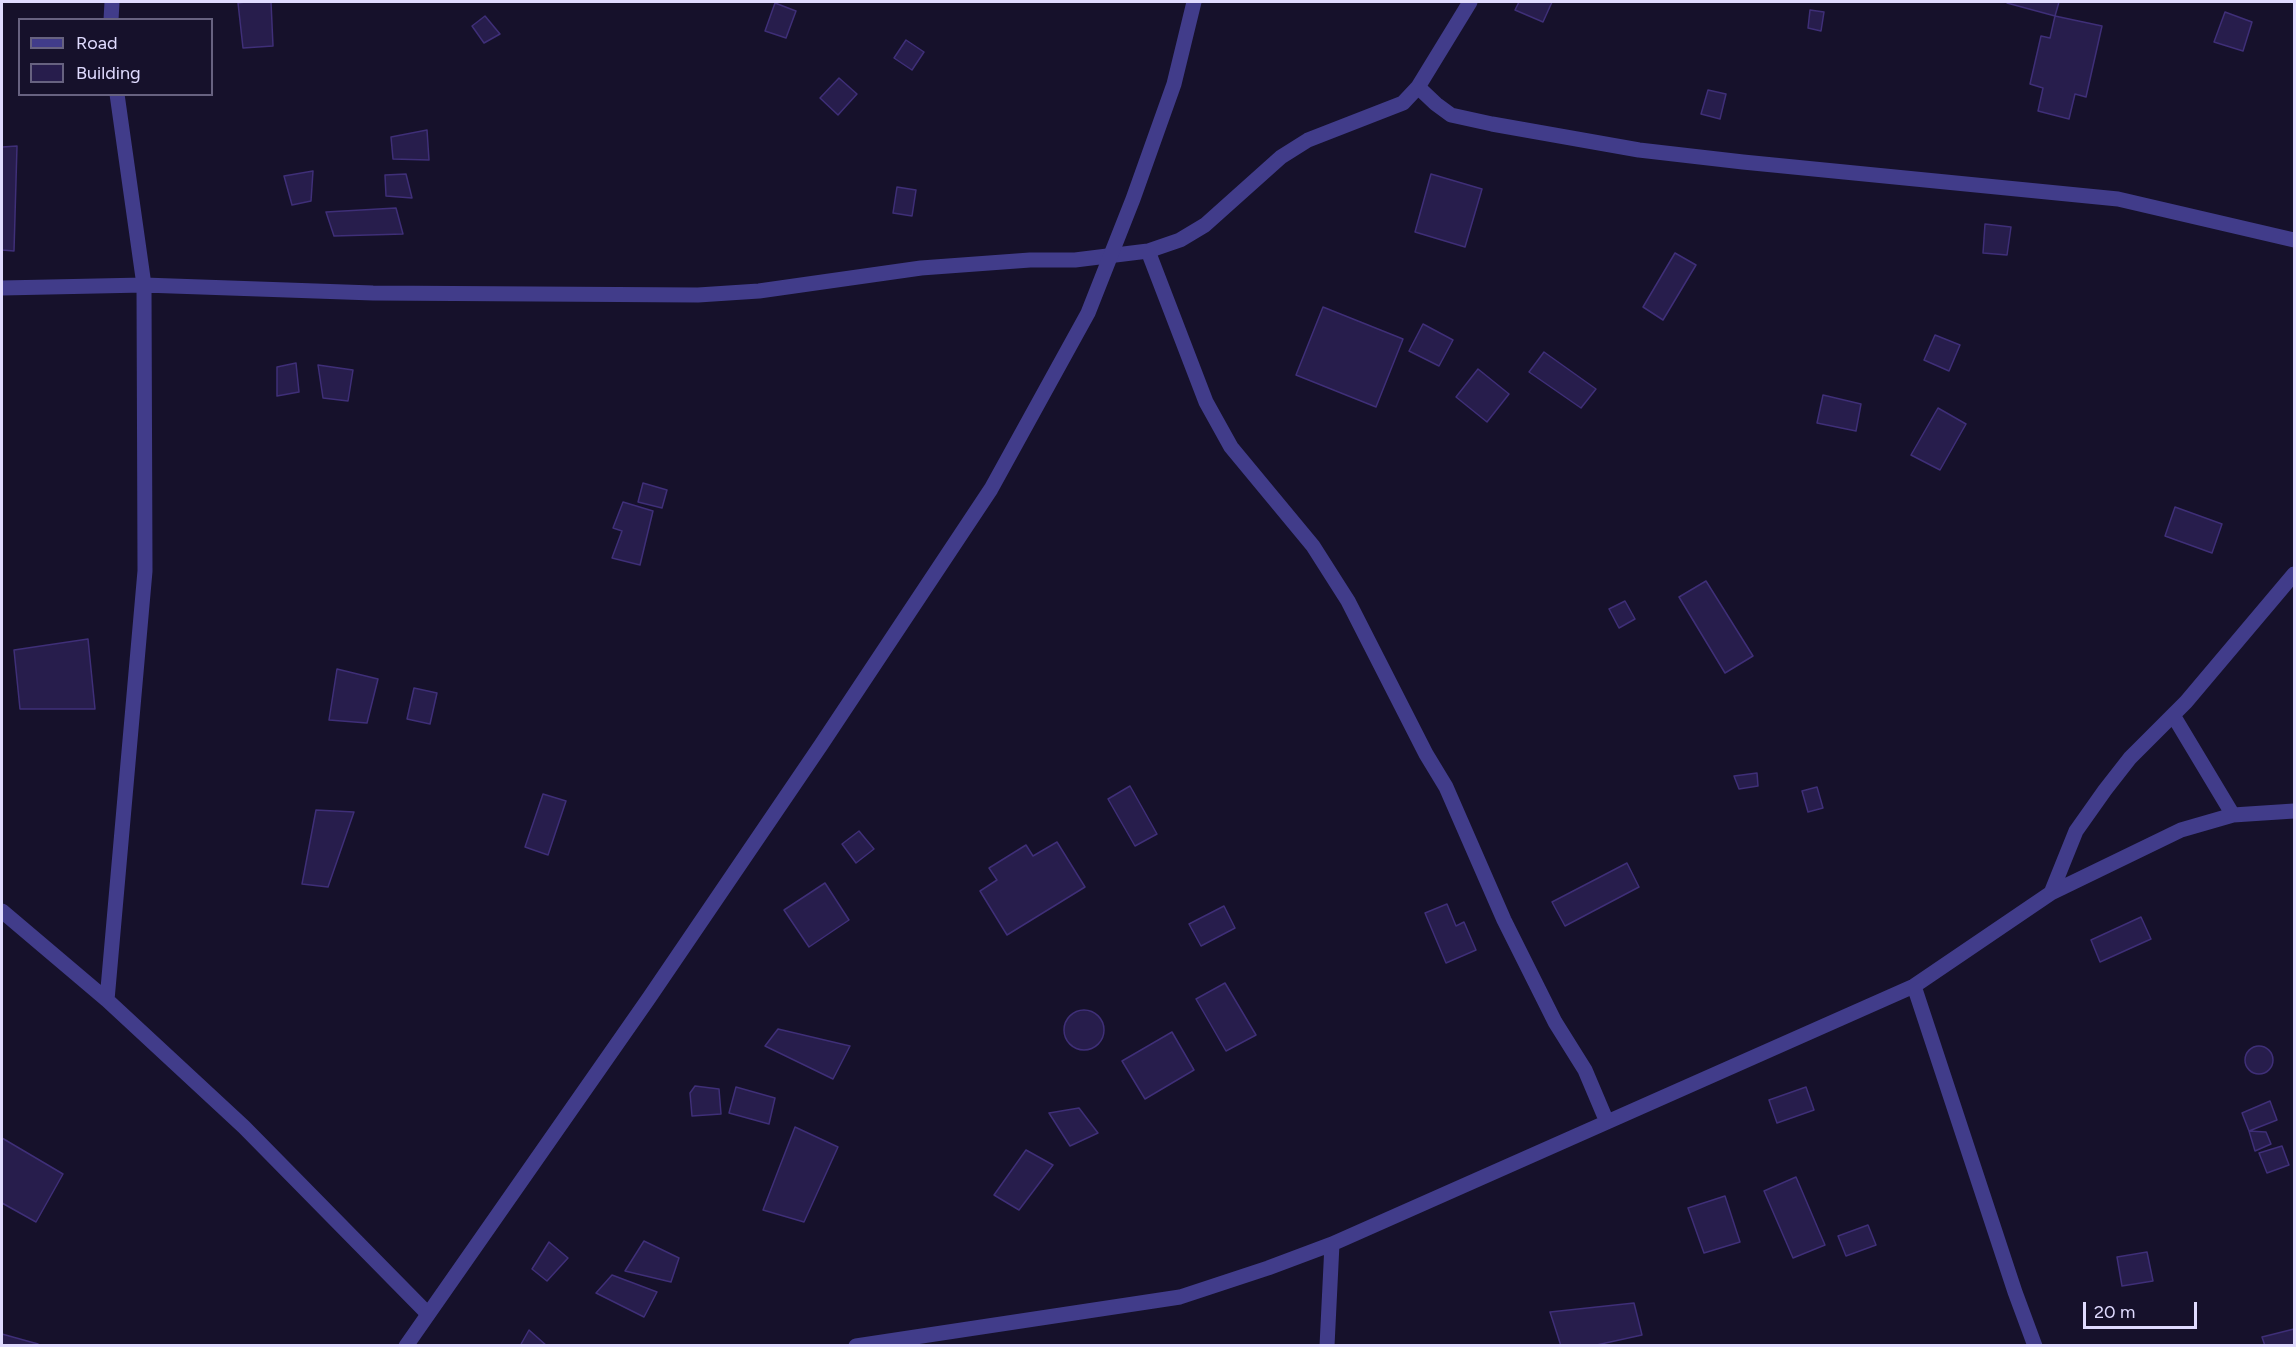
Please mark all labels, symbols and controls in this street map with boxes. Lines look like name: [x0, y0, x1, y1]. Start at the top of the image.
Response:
legend: [18, 18, 213, 96]
text: Road: [76, 32, 117, 54]
text: Building: [76, 62, 141, 84]
scale bar: [2086, 1290, 2200, 1328]
text: 20 m: [2094, 1301, 2135, 1323]

